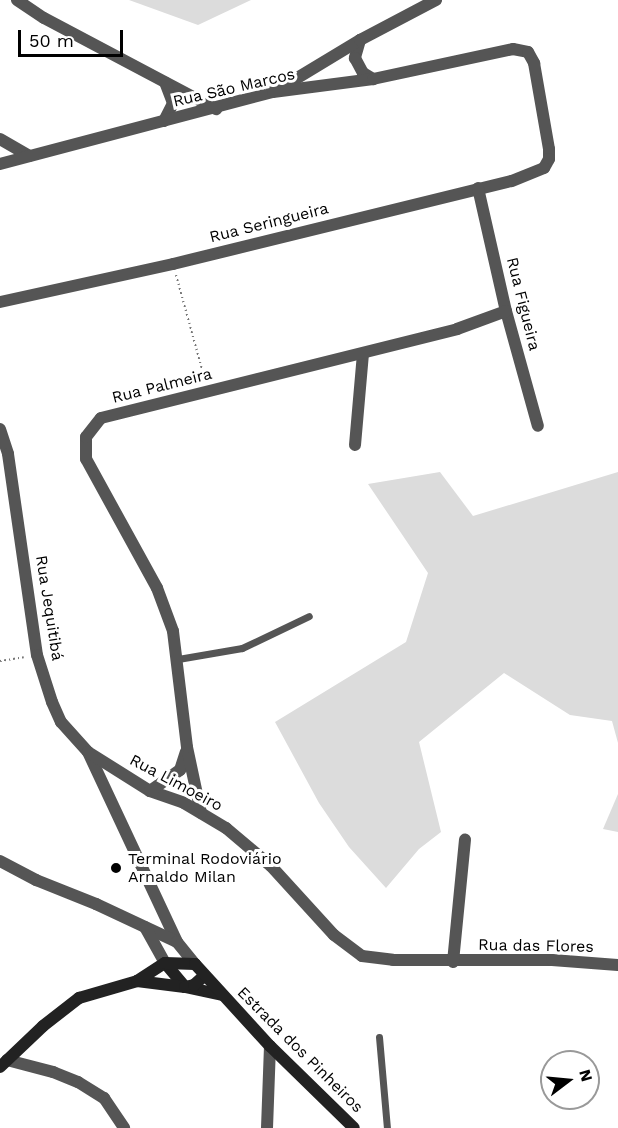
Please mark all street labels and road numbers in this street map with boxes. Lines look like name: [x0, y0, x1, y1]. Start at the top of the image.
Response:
street label: Rua São Marcos: [171, 65, 297, 111]
street label: Rua Seringueira: [207, 199, 331, 247]
street label: Rua Figueira: [502, 255, 544, 353]
street label: Rua Palmeira: [110, 364, 214, 408]
street label: Rua Jequitibá: [31, 554, 67, 662]
street label: Rua Limoeiro: [126, 750, 226, 816]
street label: Rua das Flores: [478, 935, 594, 957]
street label: Estrada dos Pinheiros: [233, 983, 367, 1117]

